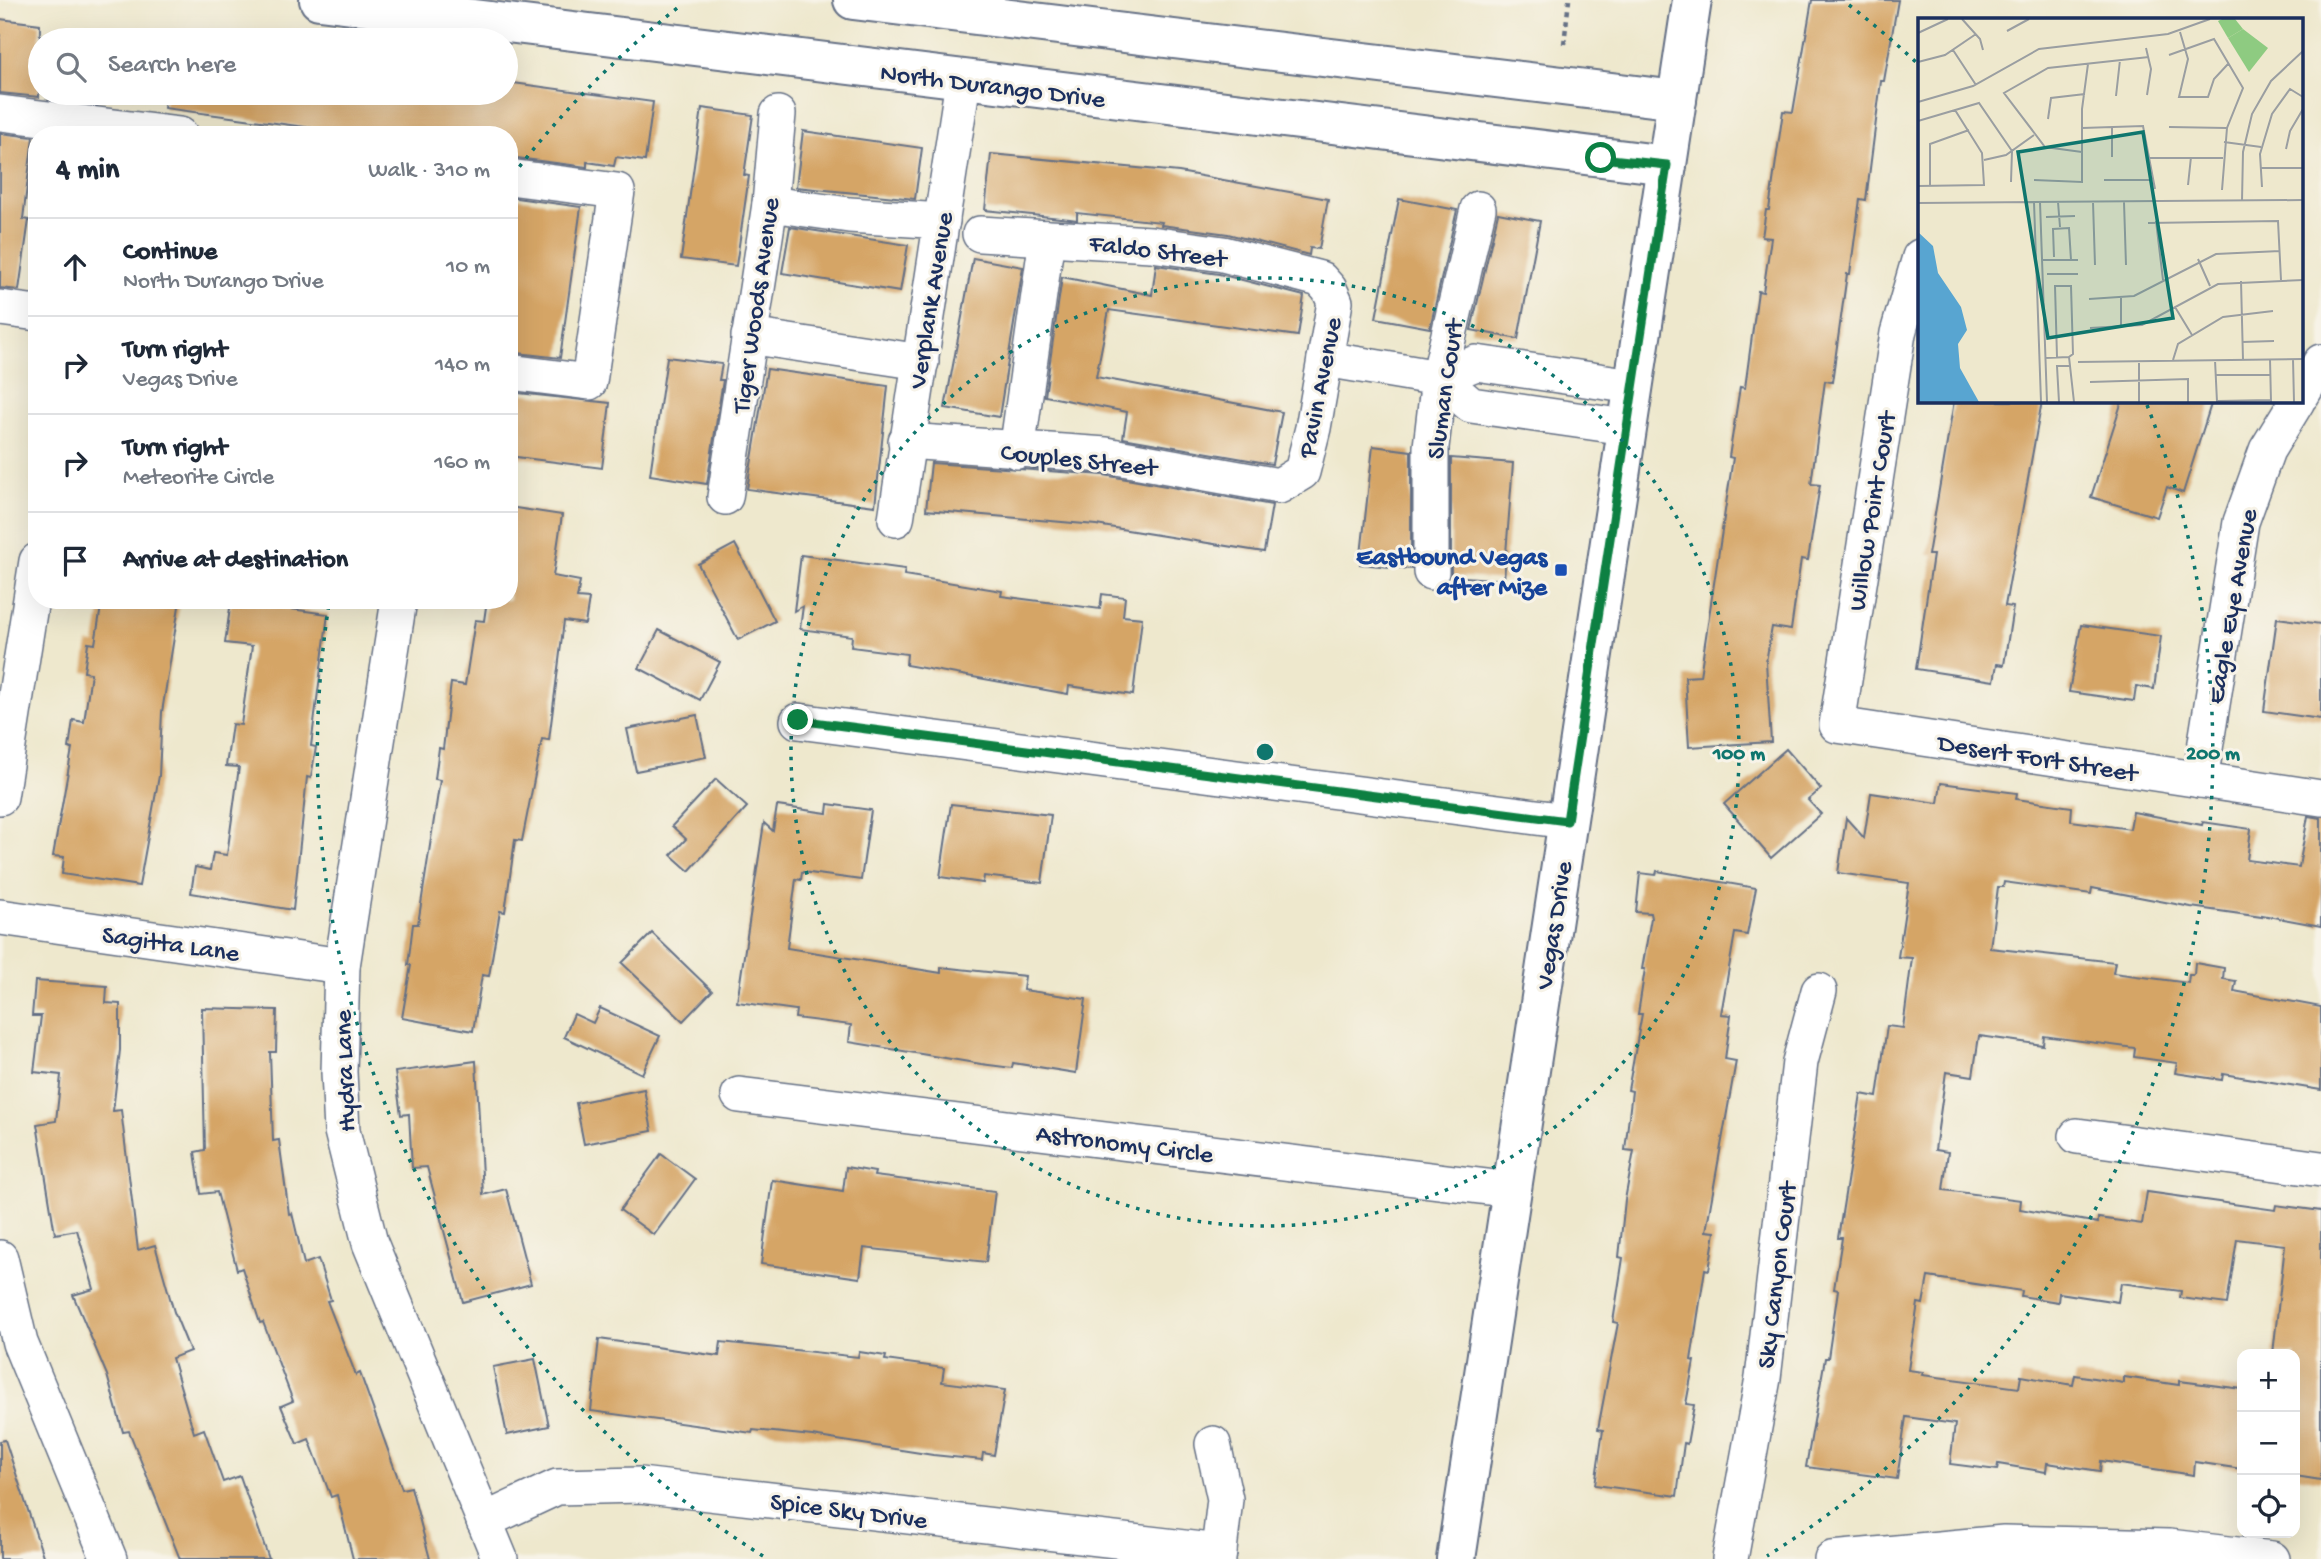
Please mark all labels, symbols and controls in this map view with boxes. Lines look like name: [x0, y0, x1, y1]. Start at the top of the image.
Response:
inset map: [1918, 18, 2304, 402]
search box: [28, 28, 518, 105]
icon: search: [52, 48, 90, 86]
text: Search here: [108, 51, 236, 82]
street label: North Durango Drive: [878, 59, 1107, 118]
route start: [1585, 142, 1616, 173]
text: 4 min: [56, 154, 119, 189]
text: Walk · 310 m: [368, 158, 490, 185]
street label: Tiger Woods Avenue: [728, 195, 789, 417]
street label: Verplank Avenue: [904, 210, 963, 392]
street label: Faldo Street: [1086, 230, 1230, 278]
text: Continue: [123, 238, 217, 269]
icon: ahead: [56, 248, 94, 286]
text: 10 m: [446, 254, 490, 281]
text: North Durango Drive: [123, 269, 324, 296]
street label: Pavin Avenue: [1293, 314, 1351, 462]
street label: Sluman Court: [1422, 315, 1473, 462]
text: Turn right: [123, 336, 227, 367]
icon: right: [56, 346, 94, 384]
text: 140 m: [435, 352, 490, 379]
text: Vegas Drive: [123, 367, 238, 394]
street label: Willow Point Court: [1843, 408, 1906, 613]
text: Turn right: [123, 434, 227, 465]
street label: Couples Street: [999, 439, 1160, 486]
icon: right: [56, 444, 94, 482]
text: 160 m: [434, 450, 490, 477]
text: Meteorite Circle: [123, 465, 274, 492]
street label: Eagle Eye Avenue: [2202, 506, 2267, 707]
icon: arrive: [56, 542, 94, 580]
place label: Eastbound Vegas after Mize: [1356, 544, 1549, 605]
text: Arrive at destination: [123, 546, 348, 577]
marker: Eastbound Vegas after Mize: [1553, 562, 1569, 578]
route end: [782, 704, 813, 735]
street label: Desert Fort Street: [1933, 729, 2142, 792]
centre of rings: [1253, 740, 1277, 764]
text: 100 m: [1712, 743, 1765, 768]
text: 200 m: [2186, 743, 2240, 768]
street label: Vegas Drive: [1531, 859, 1582, 993]
street label: Sagitta Lane: [100, 921, 242, 972]
street label: Hydra Lane: [330, 1009, 365, 1133]
street label: Astronomy Circle: [1034, 1120, 1215, 1173]
street label: Sky Canyon Court: [1753, 1178, 1807, 1371]
map controls: [2237, 1349, 2300, 1538]
button: +: [2237, 1349, 2300, 1412]
button: −: [2237, 1412, 2300, 1475]
button: locate: [2237, 1475, 2300, 1538]
street label: Spice Sky Drive: [768, 1488, 929, 1539]

